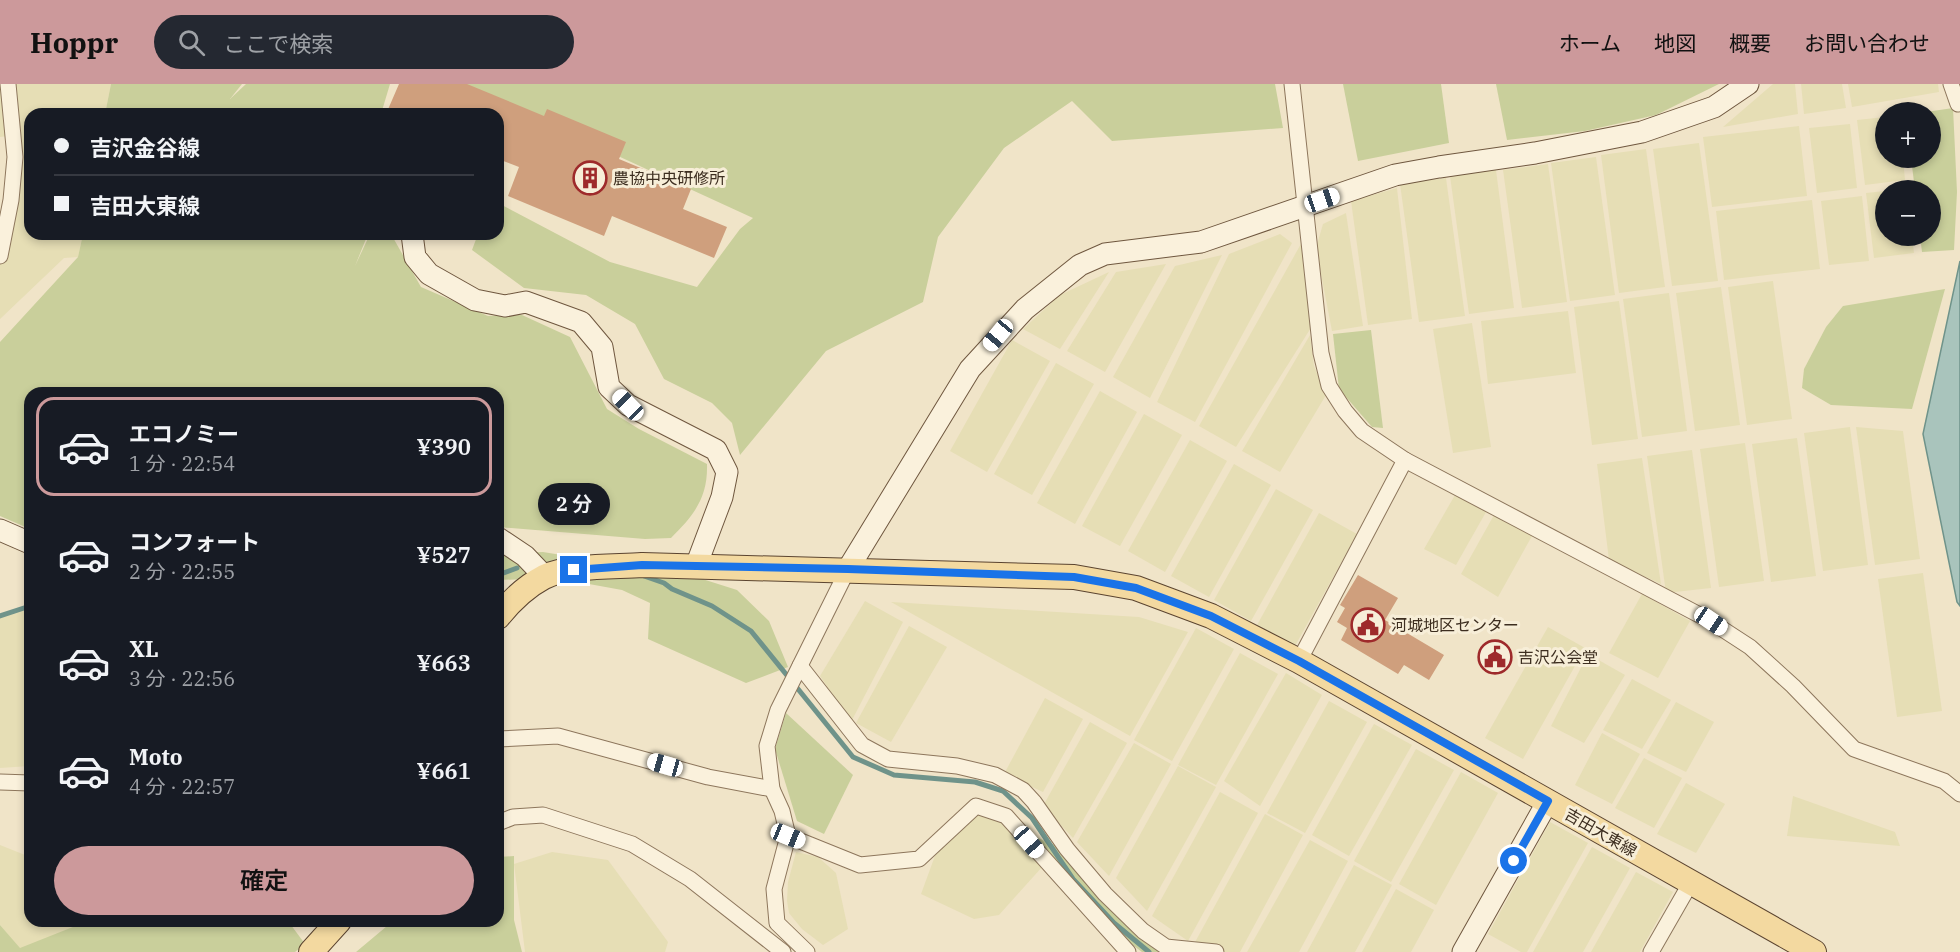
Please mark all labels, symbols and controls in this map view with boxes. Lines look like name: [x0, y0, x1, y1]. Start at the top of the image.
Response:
search box: [154, 15, 574, 69]
text: Hoppr: [30, 24, 118, 61]
icon: search: [175, 26, 208, 59]
text: ここで検索: [223, 29, 333, 58]
text: ホーム: [1559, 29, 1621, 57]
text: 地図: [1654, 29, 1696, 57]
text: 概要: [1729, 29, 1771, 57]
text: お問い合わせ: [1804, 29, 1930, 57]
map controls: [1875, 102, 1941, 246]
button: +: [1875, 102, 1941, 168]
text: 吉沢金谷線: [90, 133, 200, 162]
building icon: 農協中央研修所: [572, 160, 608, 196]
place label: 農協中央研修所: [613, 168, 725, 188]
button: −: [1875, 180, 1941, 246]
car: [1302, 186, 1342, 214]
text: 吉田大東線: [90, 191, 200, 220]
car: [980, 315, 1016, 355]
car: [609, 386, 647, 424]
text: エコノミー: [129, 419, 239, 448]
icon: car: [57, 420, 111, 474]
text: ¥390: [417, 432, 471, 461]
text: 1 分 · 22:54: [129, 450, 235, 477]
callout: 2 分: [538, 483, 610, 525]
text: 2 分: [556, 490, 592, 517]
text: コンフォート: [129, 527, 260, 556]
icon: car: [57, 528, 111, 582]
text: ¥527: [417, 540, 471, 569]
route end: [560, 556, 587, 583]
text: 2 分 · 22:55: [129, 558, 235, 585]
car: [1691, 603, 1731, 639]
public building icon: 河城地区センター: [1350, 607, 1386, 643]
place label: 河城地区センター: [1391, 615, 1519, 635]
text: XL: [129, 634, 159, 663]
icon: car: [57, 636, 111, 690]
public building icon: 吉沢公会堂: [1477, 639, 1513, 675]
place label: 吉沢公会堂: [1518, 647, 1598, 667]
text: ¥663: [417, 648, 471, 677]
text: 3 分 · 22:56: [129, 665, 235, 692]
text: Moto: [129, 742, 183, 771]
icon: car: [57, 744, 111, 798]
car: [645, 751, 685, 779]
text: ¥661: [417, 756, 471, 785]
text: 4 分 · 22:57: [129, 773, 235, 800]
street label: 吉田大東線: [1561, 803, 1641, 861]
car: [768, 821, 808, 851]
car: [1010, 823, 1048, 861]
button: 確定: [54, 846, 474, 915]
route start: [1500, 847, 1527, 874]

